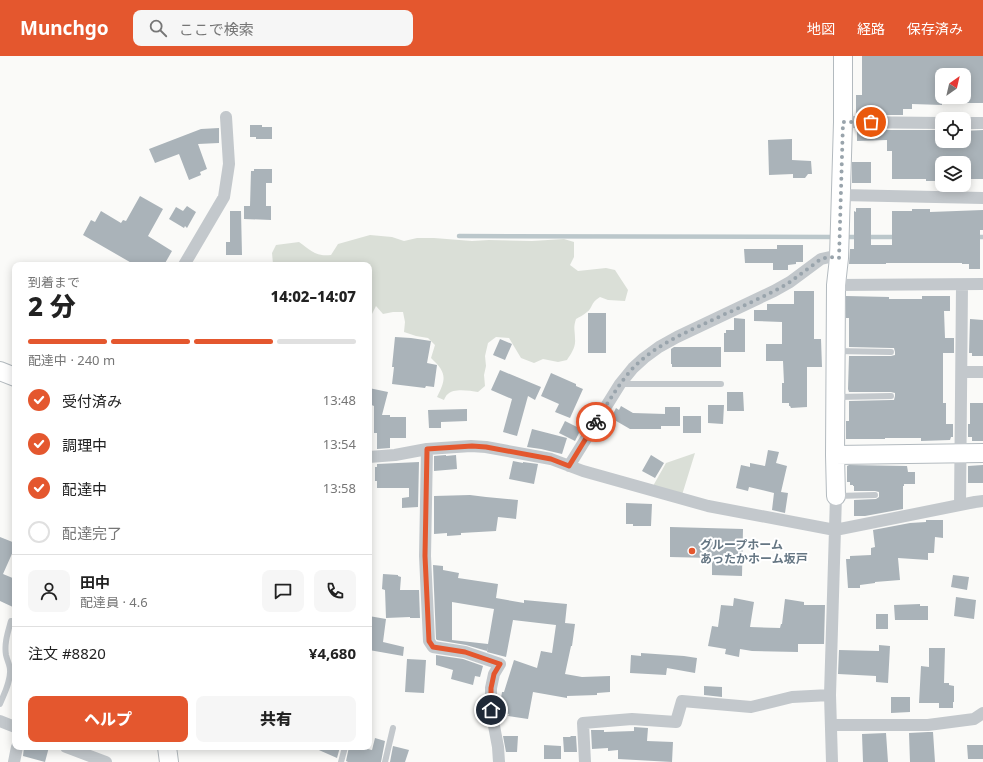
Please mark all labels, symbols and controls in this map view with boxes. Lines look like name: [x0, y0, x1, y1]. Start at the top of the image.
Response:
search box: [133, 10, 413, 46]
text: Munchgo: [20, 15, 109, 41]
icon: search: [147, 17, 169, 39]
text: ここで検索: [179, 19, 254, 39]
text: 地図: [807, 19, 835, 38]
text: 経路: [857, 19, 885, 38]
text: 保存済み: [907, 19, 963, 38]
north arrow: [935, 68, 971, 104]
map controls: [935, 68, 971, 192]
pin: [854, 105, 888, 139]
icon: bag: [860, 111, 882, 133]
button: locate: [935, 112, 971, 148]
button: layers: [935, 156, 971, 192]
text: 到着まで: [28, 273, 80, 291]
text: 14:02–14:07: [271, 286, 356, 306]
text: 2 分: [28, 288, 76, 324]
text: 配達中 · 240 m: [28, 351, 115, 369]
icon: check: [28, 389, 50, 411]
text: 受付済み: [62, 391, 122, 411]
text: 13:48: [323, 391, 356, 409]
courier: [576, 402, 616, 442]
icon: bike: [585, 411, 607, 433]
icon: check: [28, 433, 50, 455]
text: 調理中: [62, 435, 107, 455]
text: 13:54: [323, 435, 356, 453]
icon: check: [28, 477, 50, 499]
text: 配達中: [62, 479, 107, 499]
text: 13:58: [323, 479, 356, 497]
text: 配達完了: [62, 523, 122, 543]
place label: グループホーム あったかホーム坂戸: [700, 536, 808, 567]
marker: グループホーム あったかホーム坂戸: [687, 546, 697, 556]
button: person: [28, 570, 70, 612]
button: chat: [262, 570, 304, 612]
button: phone: [314, 570, 356, 612]
text: 田中: [80, 572, 110, 592]
text: 配達員 · 4.6: [80, 593, 148, 611]
text: 注文 #8820: [28, 643, 106, 663]
text: ¥4,680: [309, 643, 356, 663]
pin: [474, 693, 508, 727]
button: ヘルプ: [28, 696, 188, 742]
button: 共有: [196, 696, 356, 742]
icon: home: [480, 699, 502, 721]

